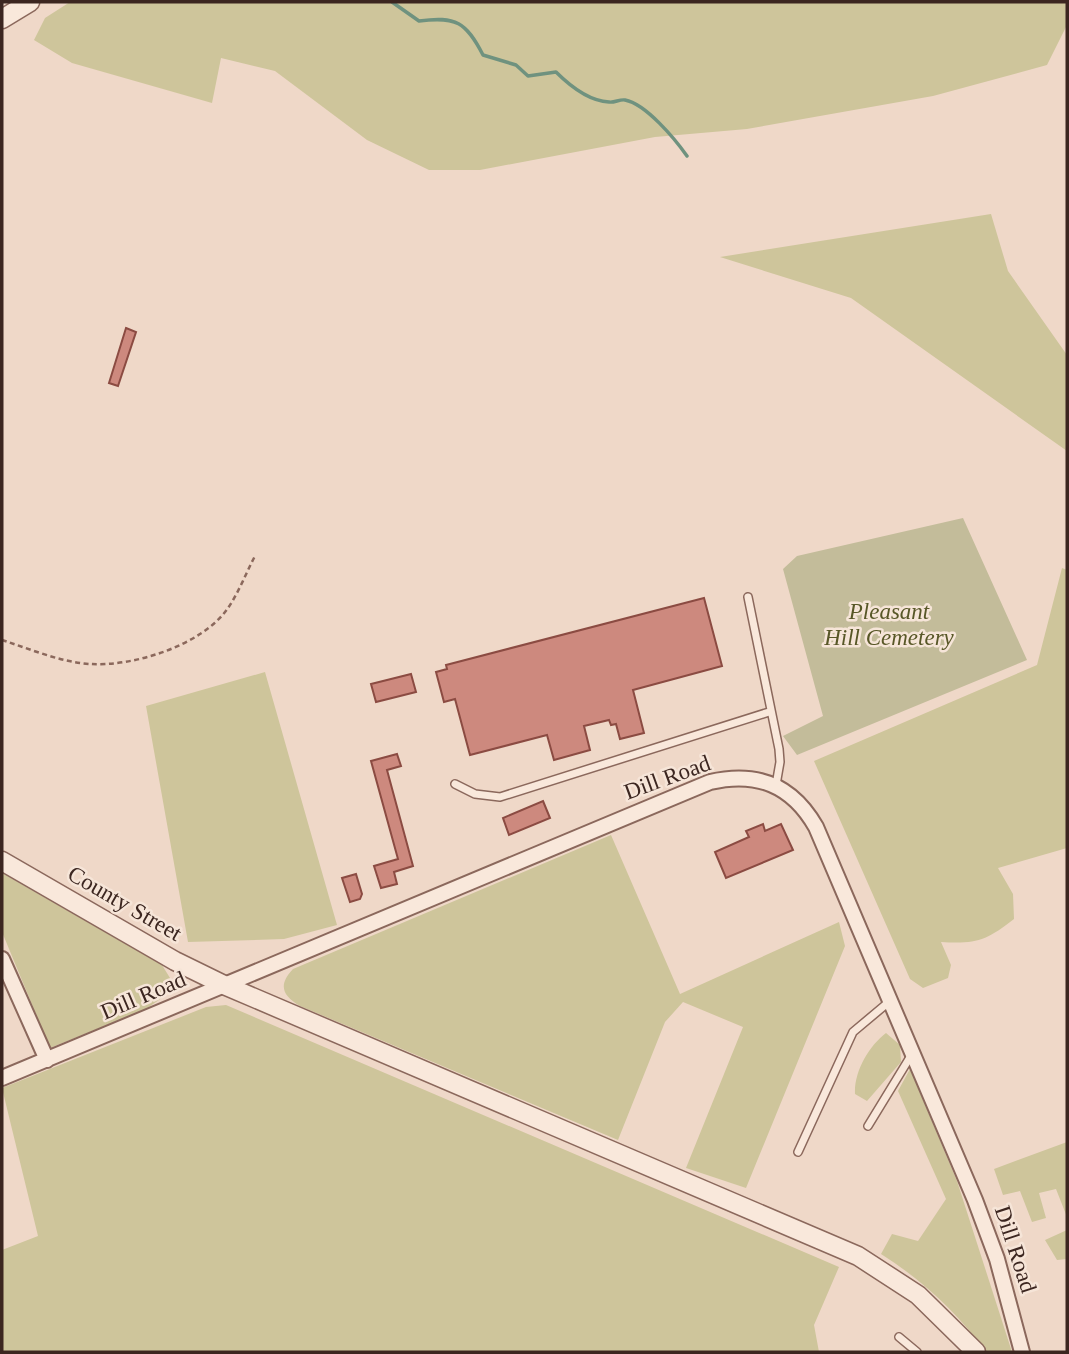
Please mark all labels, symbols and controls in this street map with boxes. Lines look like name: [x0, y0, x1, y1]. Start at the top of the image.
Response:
park label: Pleasant Hill Cemetery: [823, 599, 955, 650]
street label: Dill Road: [621, 750, 714, 805]
street label: County Street: [63, 861, 187, 946]
street label: Dill Road: [97, 966, 190, 1025]
street label: Dill Road: [990, 1202, 1041, 1296]

